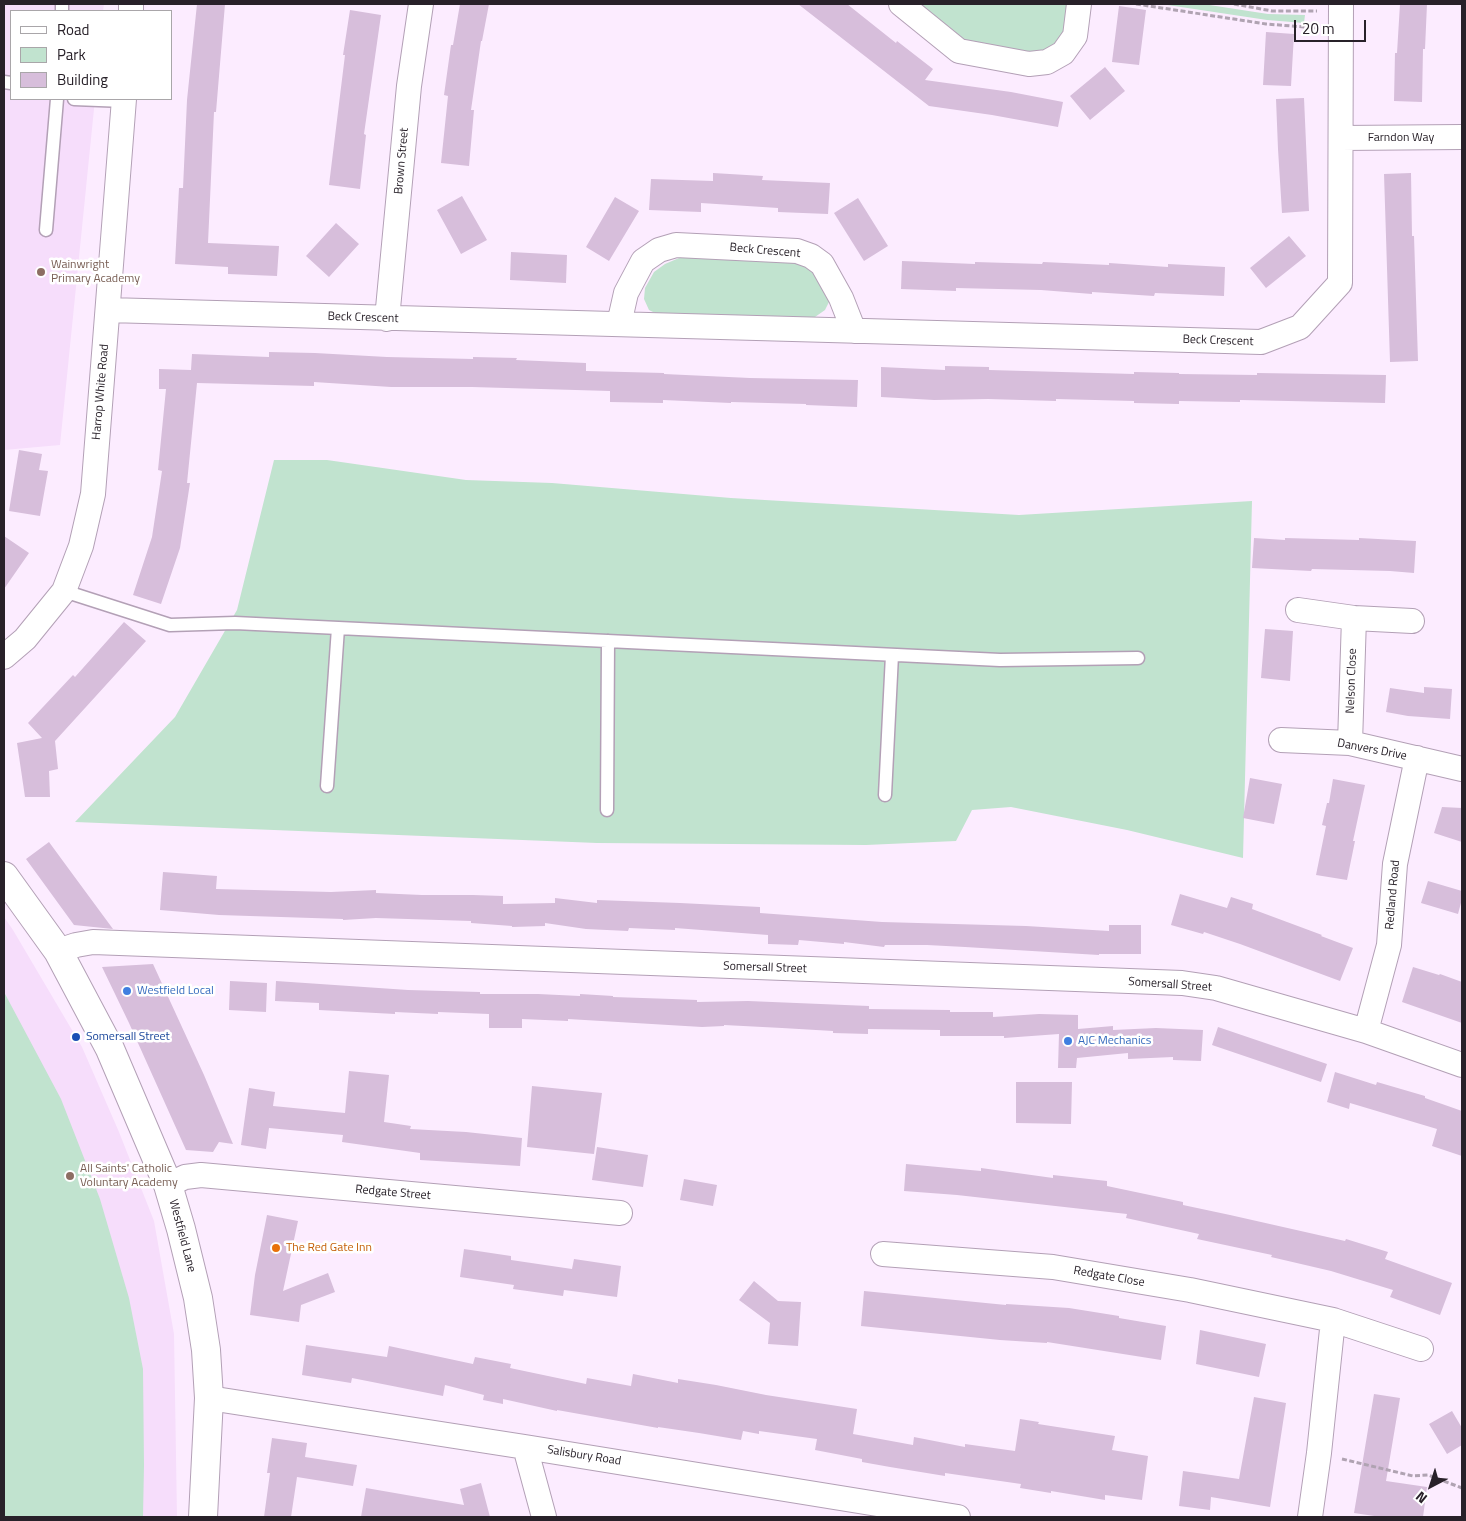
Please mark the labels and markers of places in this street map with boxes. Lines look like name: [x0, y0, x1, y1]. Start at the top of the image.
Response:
place label: Wainwright Primary Academy: [51, 258, 140, 286]
marker: Wainwright Primary Academy: [35, 266, 47, 278]
place label: Westfield Local: [137, 984, 214, 998]
marker: Westfield Local: [121, 985, 133, 997]
place label: Somersall Street: [86, 1030, 170, 1044]
marker: Somersall Street: [70, 1031, 82, 1043]
place label: AJC Mechanics: [1078, 1034, 1151, 1048]
marker: AJC Mechanics: [1062, 1035, 1074, 1047]
place label: All Saints' Catholic Voluntary Academy: [80, 1162, 178, 1190]
marker: All Saints' Catholic Voluntary Academy: [64, 1170, 76, 1182]
place label: The Red Gate Inn: [286, 1241, 372, 1255]
marker: The Red Gate Inn: [270, 1242, 282, 1254]

